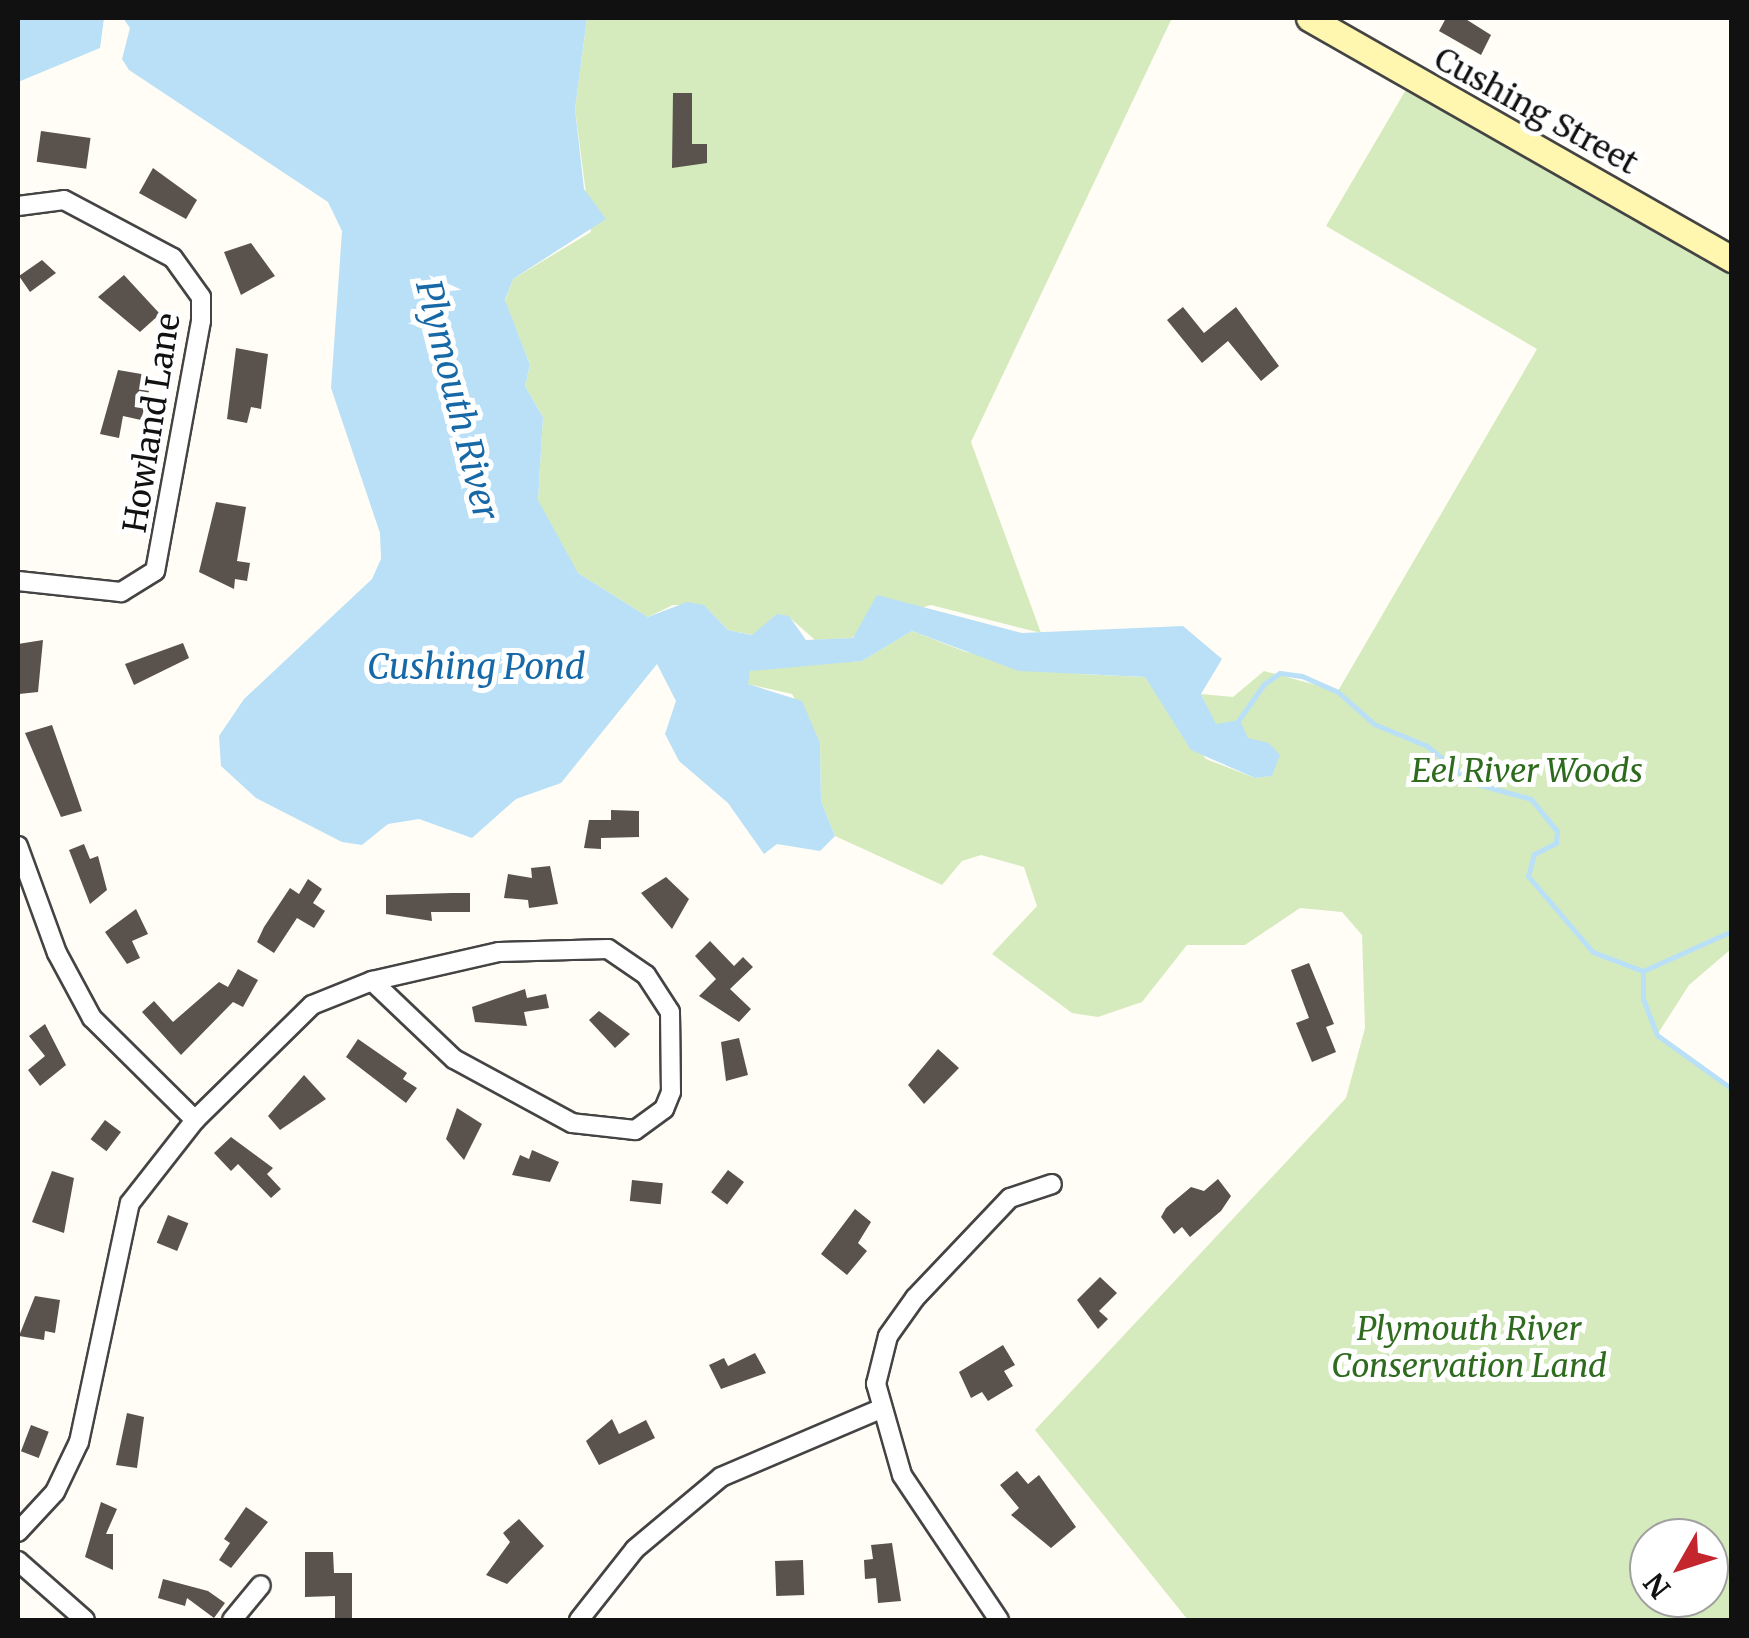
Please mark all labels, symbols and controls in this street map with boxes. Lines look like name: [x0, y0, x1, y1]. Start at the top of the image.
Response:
street label: Cushing Street: [1428, 39, 1644, 183]
water label: Plymouth River: [407, 276, 507, 524]
street label: Howland Lane: [116, 311, 188, 535]
water label: Cushing Pond: [367, 646, 585, 688]
park label: Eel River Woods: [1411, 752, 1643, 790]
park label: Plymouth River Conservation Land: [1331, 1311, 1607, 1386]
north arrow: [1629, 1518, 1729, 1618]
text: N: [1636, 1566, 1678, 1606]

